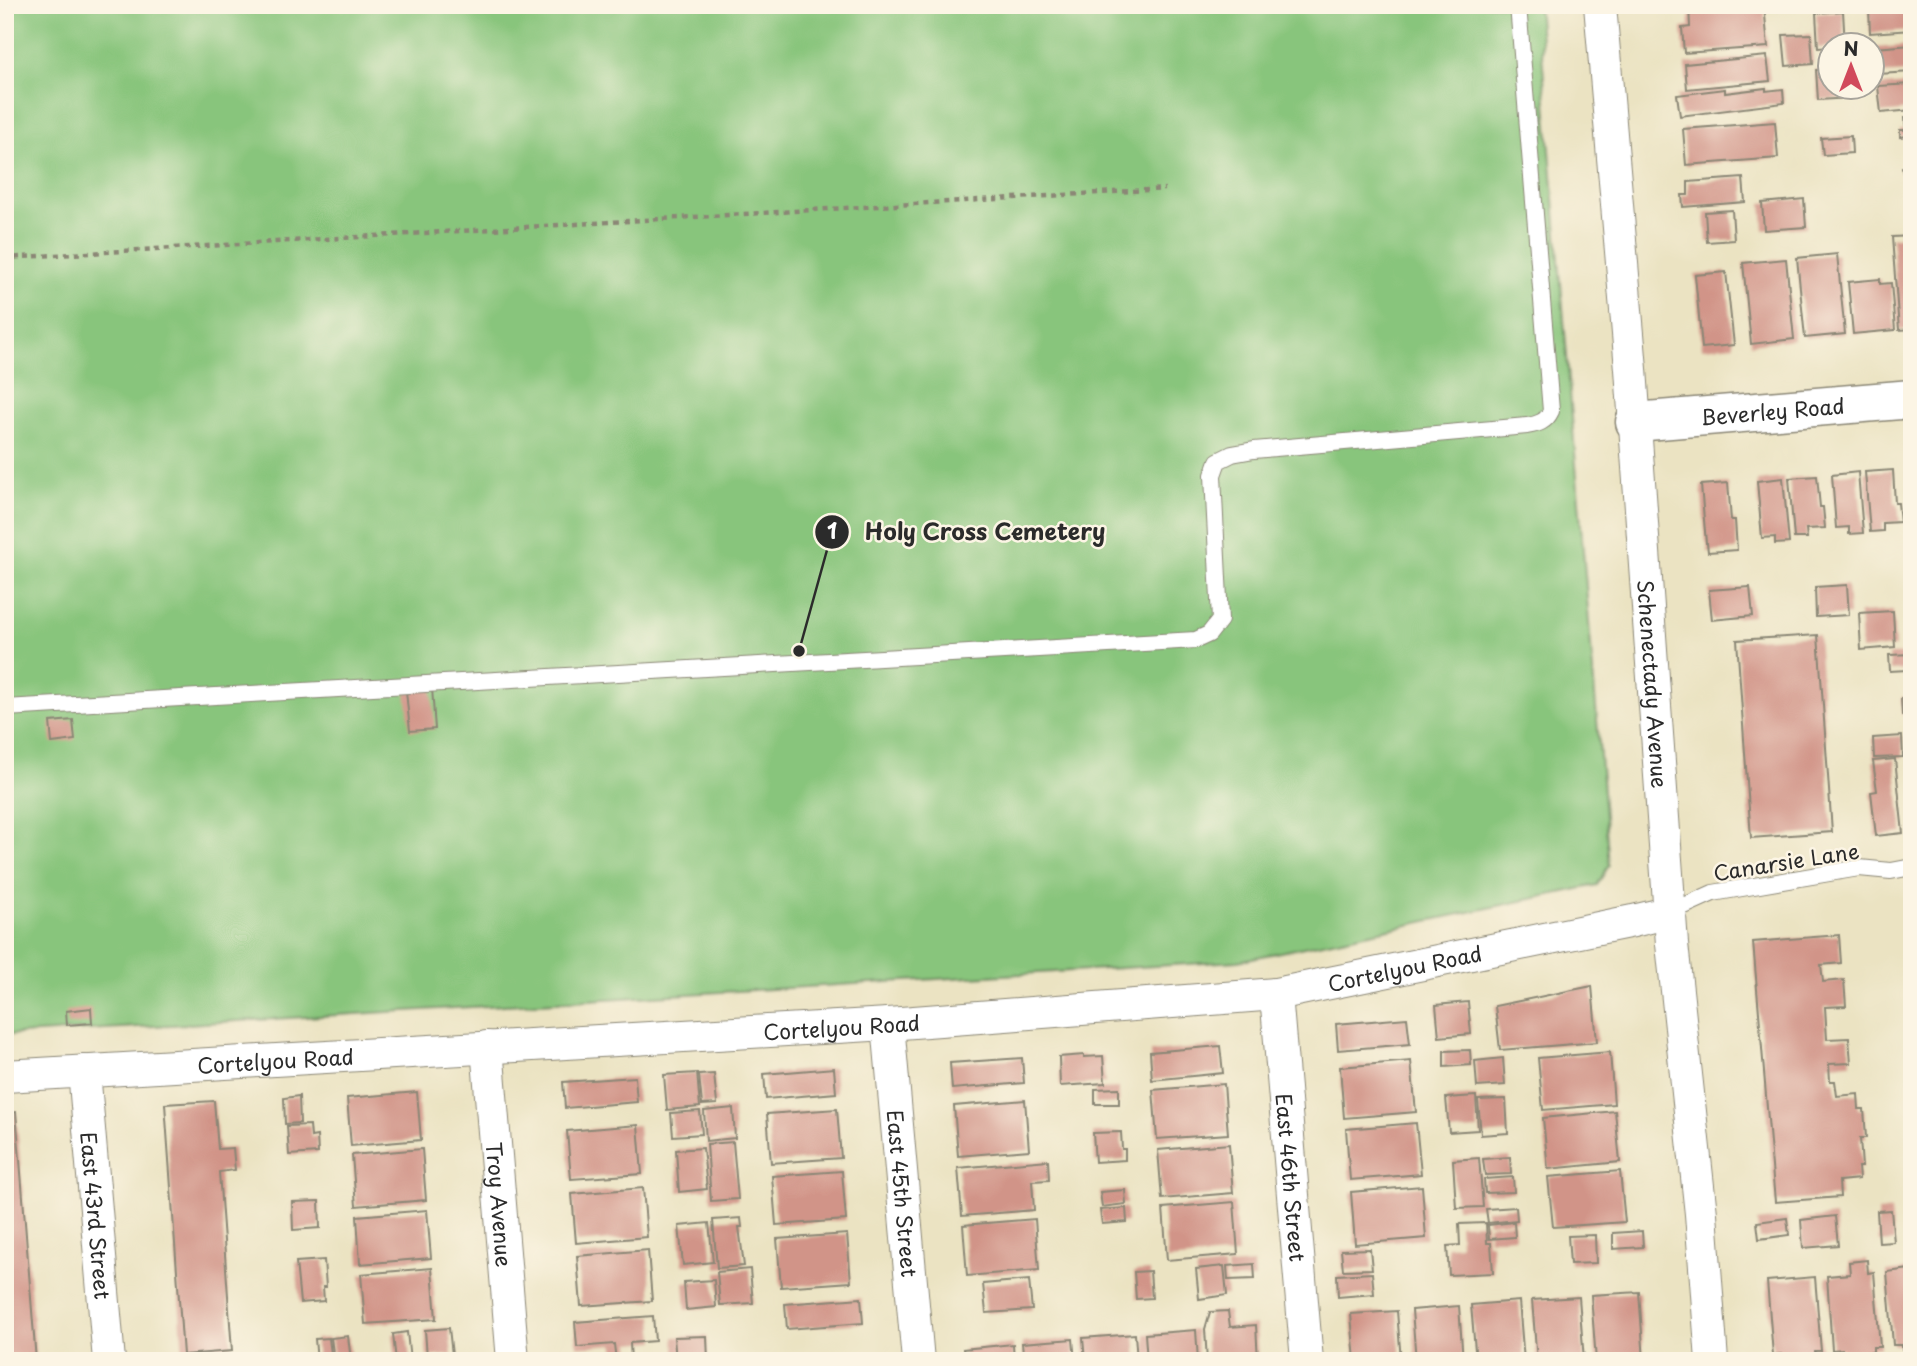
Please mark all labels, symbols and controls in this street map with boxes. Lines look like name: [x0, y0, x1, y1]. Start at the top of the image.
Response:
north arrow: [1815, 32, 1885, 102]
text: N: [1843, 34, 1859, 62]
street label: Beverley Road: [1699, 389, 1846, 433]
callout: Holy Cross Cemetery: [815, 510, 1120, 554]
text: Holy Cross Cemetery: [865, 513, 1105, 548]
text: 1: [827, 514, 837, 546]
street label: Schenectady Avenue: [1630, 579, 1677, 789]
street label: Canarsie Lane: [1711, 834, 1861, 888]
street label: Cortelyou Road: [1325, 936, 1485, 999]
street label: Cortelyou Road: [762, 1006, 921, 1047]
street label: Cortelyou Road: [196, 1039, 355, 1081]
street label: East 46th Street: [1268, 1092, 1315, 1263]
street label: East 45th Street: [880, 1108, 926, 1278]
street label: East 43rd Street: [73, 1130, 120, 1301]
street label: Troy Avenue: [479, 1141, 521, 1268]

